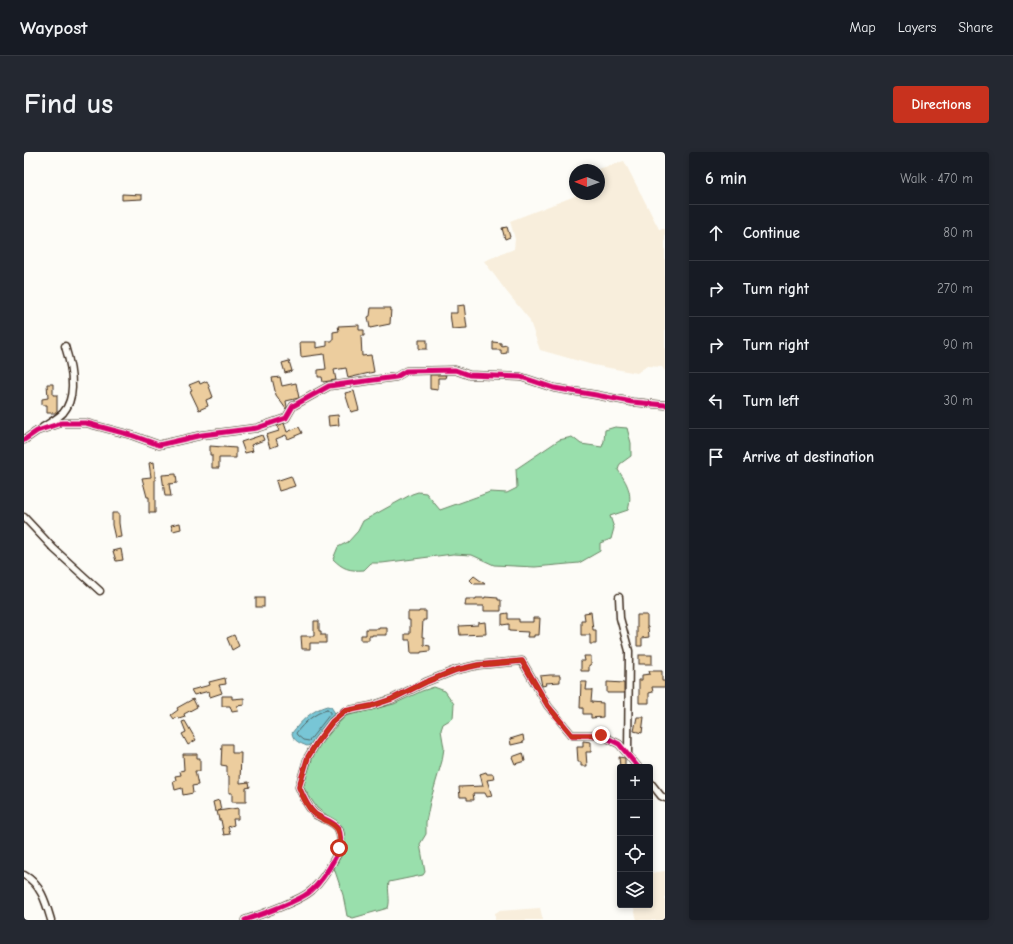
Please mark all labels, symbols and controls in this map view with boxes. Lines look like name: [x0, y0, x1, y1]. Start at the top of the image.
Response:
text: Waypost: [20, 17, 88, 39]
text: Map: [849, 19, 876, 36]
text: Layers: [898, 19, 936, 36]
text: Share: [958, 19, 993, 36]
button: Directions: [893, 86, 989, 123]
text: Find us: [24, 88, 113, 120]
north arrow: [569, 164, 605, 200]
text: 6 min: [705, 169, 747, 188]
text: Walk · 470 m: [900, 171, 973, 186]
icon: ahead: [705, 222, 727, 244]
text: Continue: [743, 224, 800, 242]
text: 80 m: [943, 225, 973, 240]
icon: right: [705, 278, 727, 300]
text: Turn right: [743, 280, 809, 298]
text: 270 m: [937, 281, 973, 296]
icon: right: [705, 334, 727, 356]
text: Turn right: [743, 336, 809, 354]
text: 90 m: [943, 337, 973, 352]
icon: left: [705, 390, 727, 412]
text: Turn left: [743, 392, 799, 410]
text: 30 m: [943, 393, 973, 408]
icon: arrive: [705, 446, 727, 468]
text: Arrive at destination: [743, 448, 874, 466]
route end: [592, 726, 610, 744]
map controls: [617, 764, 653, 908]
button: +: [617, 764, 653, 800]
button: −: [617, 800, 653, 836]
button: locate: [617, 836, 653, 872]
route start: [330, 839, 348, 857]
button: layers: [617, 872, 653, 908]

